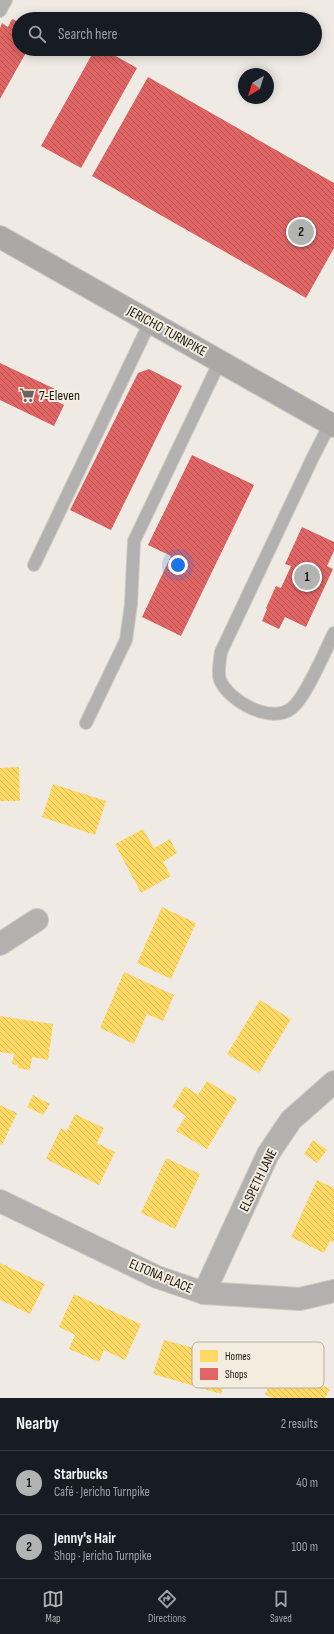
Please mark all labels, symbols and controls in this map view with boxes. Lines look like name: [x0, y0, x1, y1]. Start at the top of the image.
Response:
search box: [12, 12, 322, 56]
icon: search: [26, 23, 48, 45]
text: Search here: [58, 25, 118, 44]
north arrow: [238, 68, 274, 104]
pin: 2: [288, 217, 314, 247]
street label: JERICHO TURNPIKE: [124, 302, 210, 360]
supermarket icon: 7-Eleven: [18, 386, 36, 404]
place label: 7-Eleven: [39, 387, 80, 404]
your location: [168, 555, 188, 575]
pin: 1: [294, 562, 320, 592]
street label: ELSPETH LANE: [235, 1146, 281, 1214]
street label: ELTONA PLACE: [127, 1255, 196, 1297]
legend: [192, 1342, 324, 1388]
text: Homes: [225, 1350, 251, 1363]
text: Shops: [225, 1368, 248, 1381]
text: Nearby: [16, 1414, 59, 1434]
text: 2 results: [281, 1416, 318, 1432]
text: Starbucks: [54, 1465, 108, 1484]
text: 1: [26, 1475, 32, 1491]
text: 40 m: [296, 1475, 318, 1491]
text: Café · Jericho Turnpike: [54, 1484, 150, 1500]
text: Jenny's Hair: [54, 1529, 116, 1548]
text: 2: [26, 1539, 32, 1555]
text: 100 m: [291, 1539, 318, 1555]
text: Shop · Jericho Turnpike: [54, 1548, 152, 1564]
tab: Map: [42, 1588, 64, 1625]
tab: Directions: [148, 1588, 186, 1625]
tab: Saved: [270, 1588, 292, 1625]

